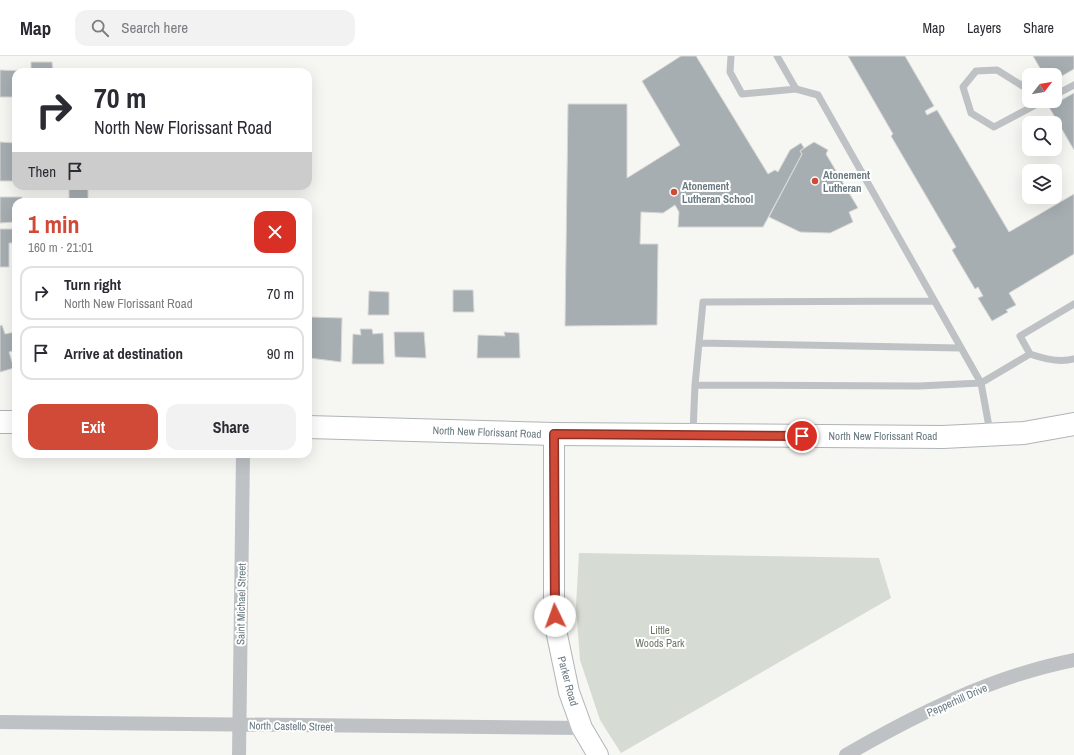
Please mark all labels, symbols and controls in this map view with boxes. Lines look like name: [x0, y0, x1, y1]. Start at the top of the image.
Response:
search box: [75, 10, 355, 46]
text: Map: [20, 15, 51, 41]
icon: search: [89, 17, 111, 39]
text: Search here: [121, 17, 188, 38]
text: Map: [923, 19, 945, 37]
text: Layers: [967, 19, 1001, 37]
text: Share: [1023, 19, 1054, 37]
north arrow: [1022, 68, 1062, 108]
map controls: [1022, 68, 1062, 204]
text: 70 m: [94, 79, 146, 117]
icon: right: [28, 84, 80, 136]
text: North New Florissant Road: [94, 115, 272, 140]
button: search: [1022, 116, 1062, 156]
icon: arrive: [64, 160, 86, 182]
text: Then: [28, 161, 56, 182]
button: layers: [1022, 164, 1062, 204]
place label: Atonement Lutheran: [823, 168, 870, 195]
marker: Atonement Lutheran: [810, 176, 820, 186]
place label: Atonement Lutheran School: [682, 179, 753, 206]
marker: Atonement Lutheran School: [669, 187, 679, 197]
text: 1 min: [28, 208, 79, 240]
button: close: [254, 211, 296, 253]
text: 160 m · 21:01: [28, 239, 93, 256]
text: Turn right: [64, 274, 121, 295]
icon: right: [30, 282, 52, 304]
text: 70 m: [267, 283, 294, 304]
text: North New Florissant Road: [64, 295, 193, 312]
icon: arrive: [30, 342, 52, 364]
text: Arrive at destination: [64, 343, 183, 364]
text: 90 m: [267, 343, 294, 364]
button: Exit: [28, 404, 158, 450]
button: Share: [166, 404, 296, 450]
pin: [785, 419, 819, 453]
street label: North New Florissant Road: [432, 423, 542, 441]
icon: arrive: [791, 425, 813, 447]
street label: North New Florissant Road: [829, 429, 937, 443]
street label: Saint Michael Street: [233, 563, 249, 645]
position arrow: [534, 595, 576, 637]
park label: Little Woods Park: [636, 623, 685, 650]
street label: Parker Road: [555, 655, 581, 707]
street label: Pepperhill Drive: [925, 680, 989, 720]
street label: North Castello Street: [249, 718, 333, 734]

